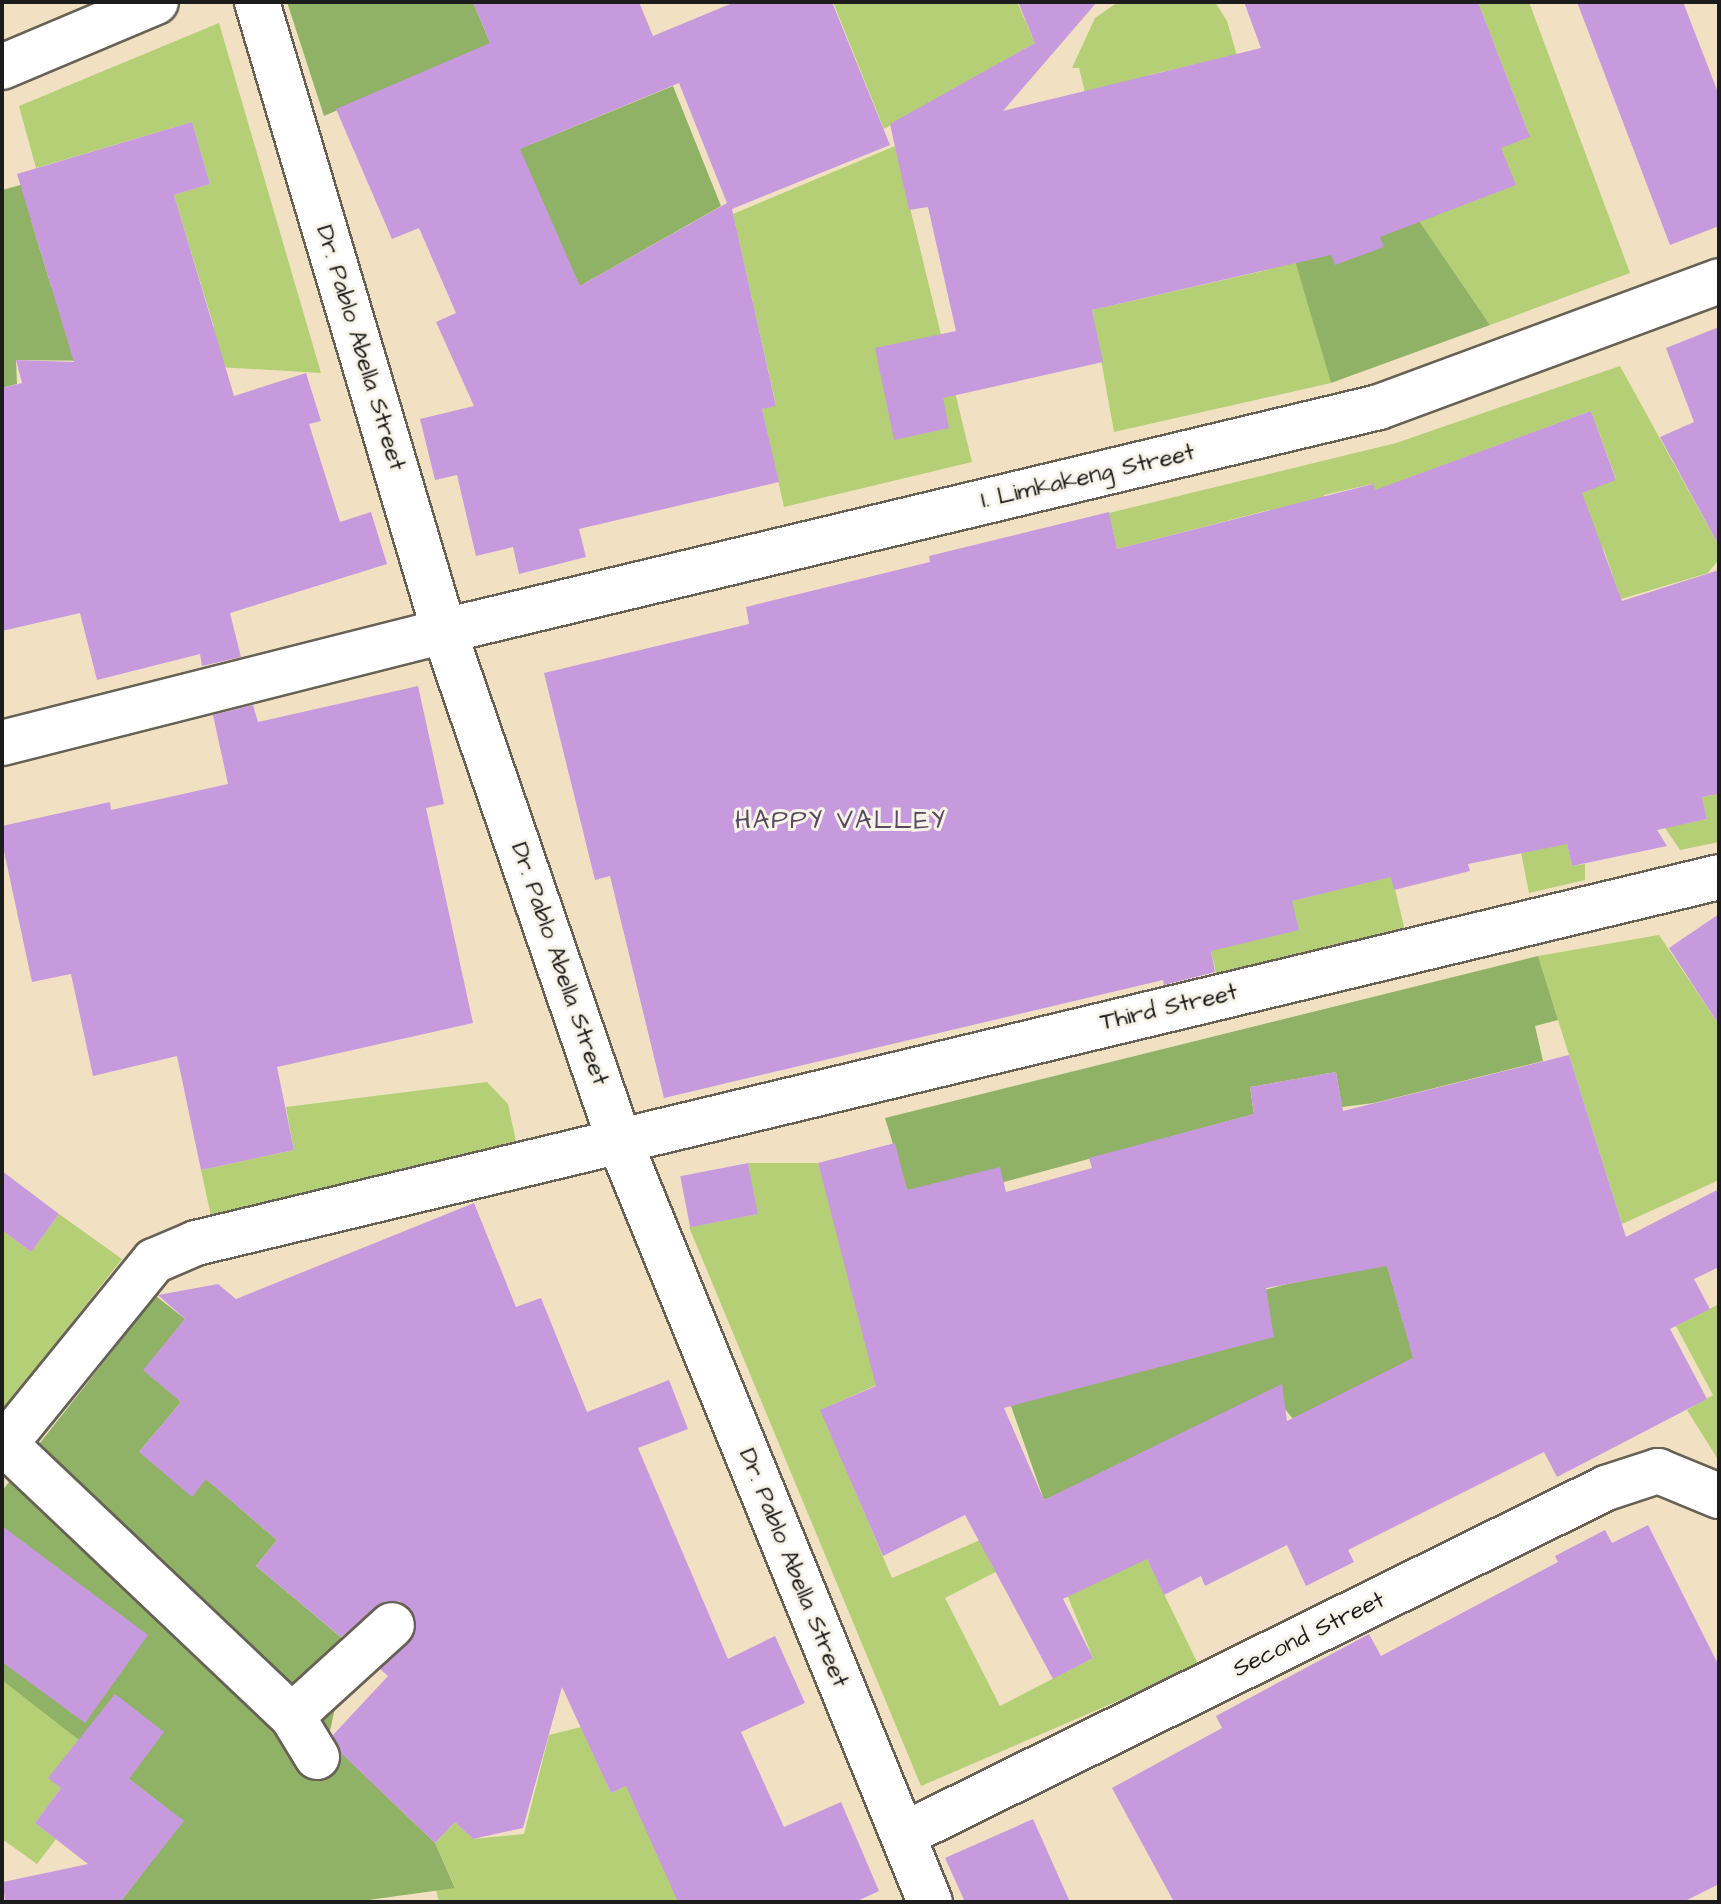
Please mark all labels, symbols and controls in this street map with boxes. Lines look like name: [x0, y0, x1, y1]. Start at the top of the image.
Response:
street label: Dr. Pablo Abella Street: [309, 222, 411, 474]
street label: I. Limkakeng Street: [978, 438, 1198, 516]
district label: HAPPY VALLEY: [735, 805, 947, 837]
street label: Dr. Pablo Abella Street: [504, 839, 614, 1089]
street label: Third Street: [1098, 978, 1240, 1038]
street label: Dr. Pablo Abella Street: [732, 1444, 854, 1692]
street label: Second Street: [1229, 1586, 1389, 1684]

